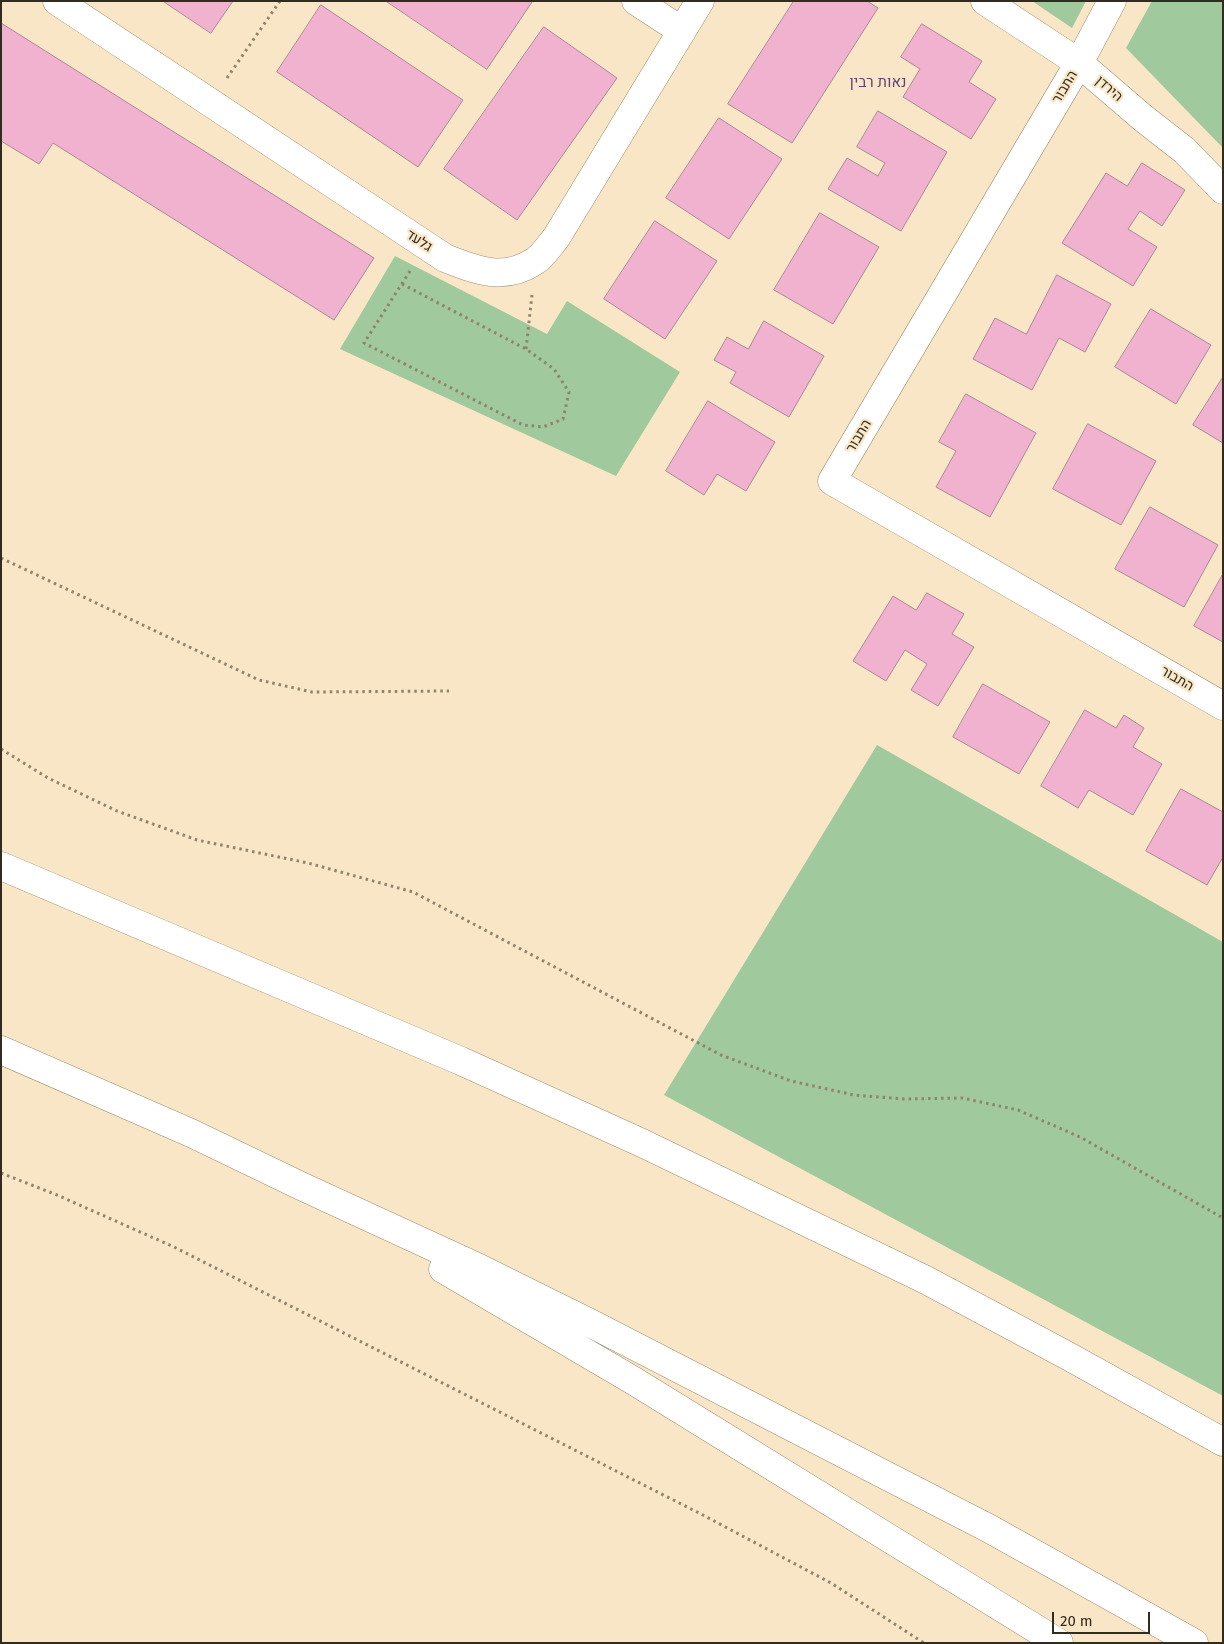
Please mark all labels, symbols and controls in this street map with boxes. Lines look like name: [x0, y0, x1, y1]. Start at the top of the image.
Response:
street label: התבור: [1049, 68, 1081, 106]
street label: הירדן: [1092, 73, 1126, 105]
district label: נאות רבין: [850, 74, 906, 92]
street label: גלעד: [403, 226, 435, 256]
street label: התבור: [843, 417, 875, 455]
street label: התבור: [1157, 663, 1197, 695]
scale bar: [1054, 1602, 1152, 1634]
text: 20 m: [1060, 1612, 1093, 1630]

